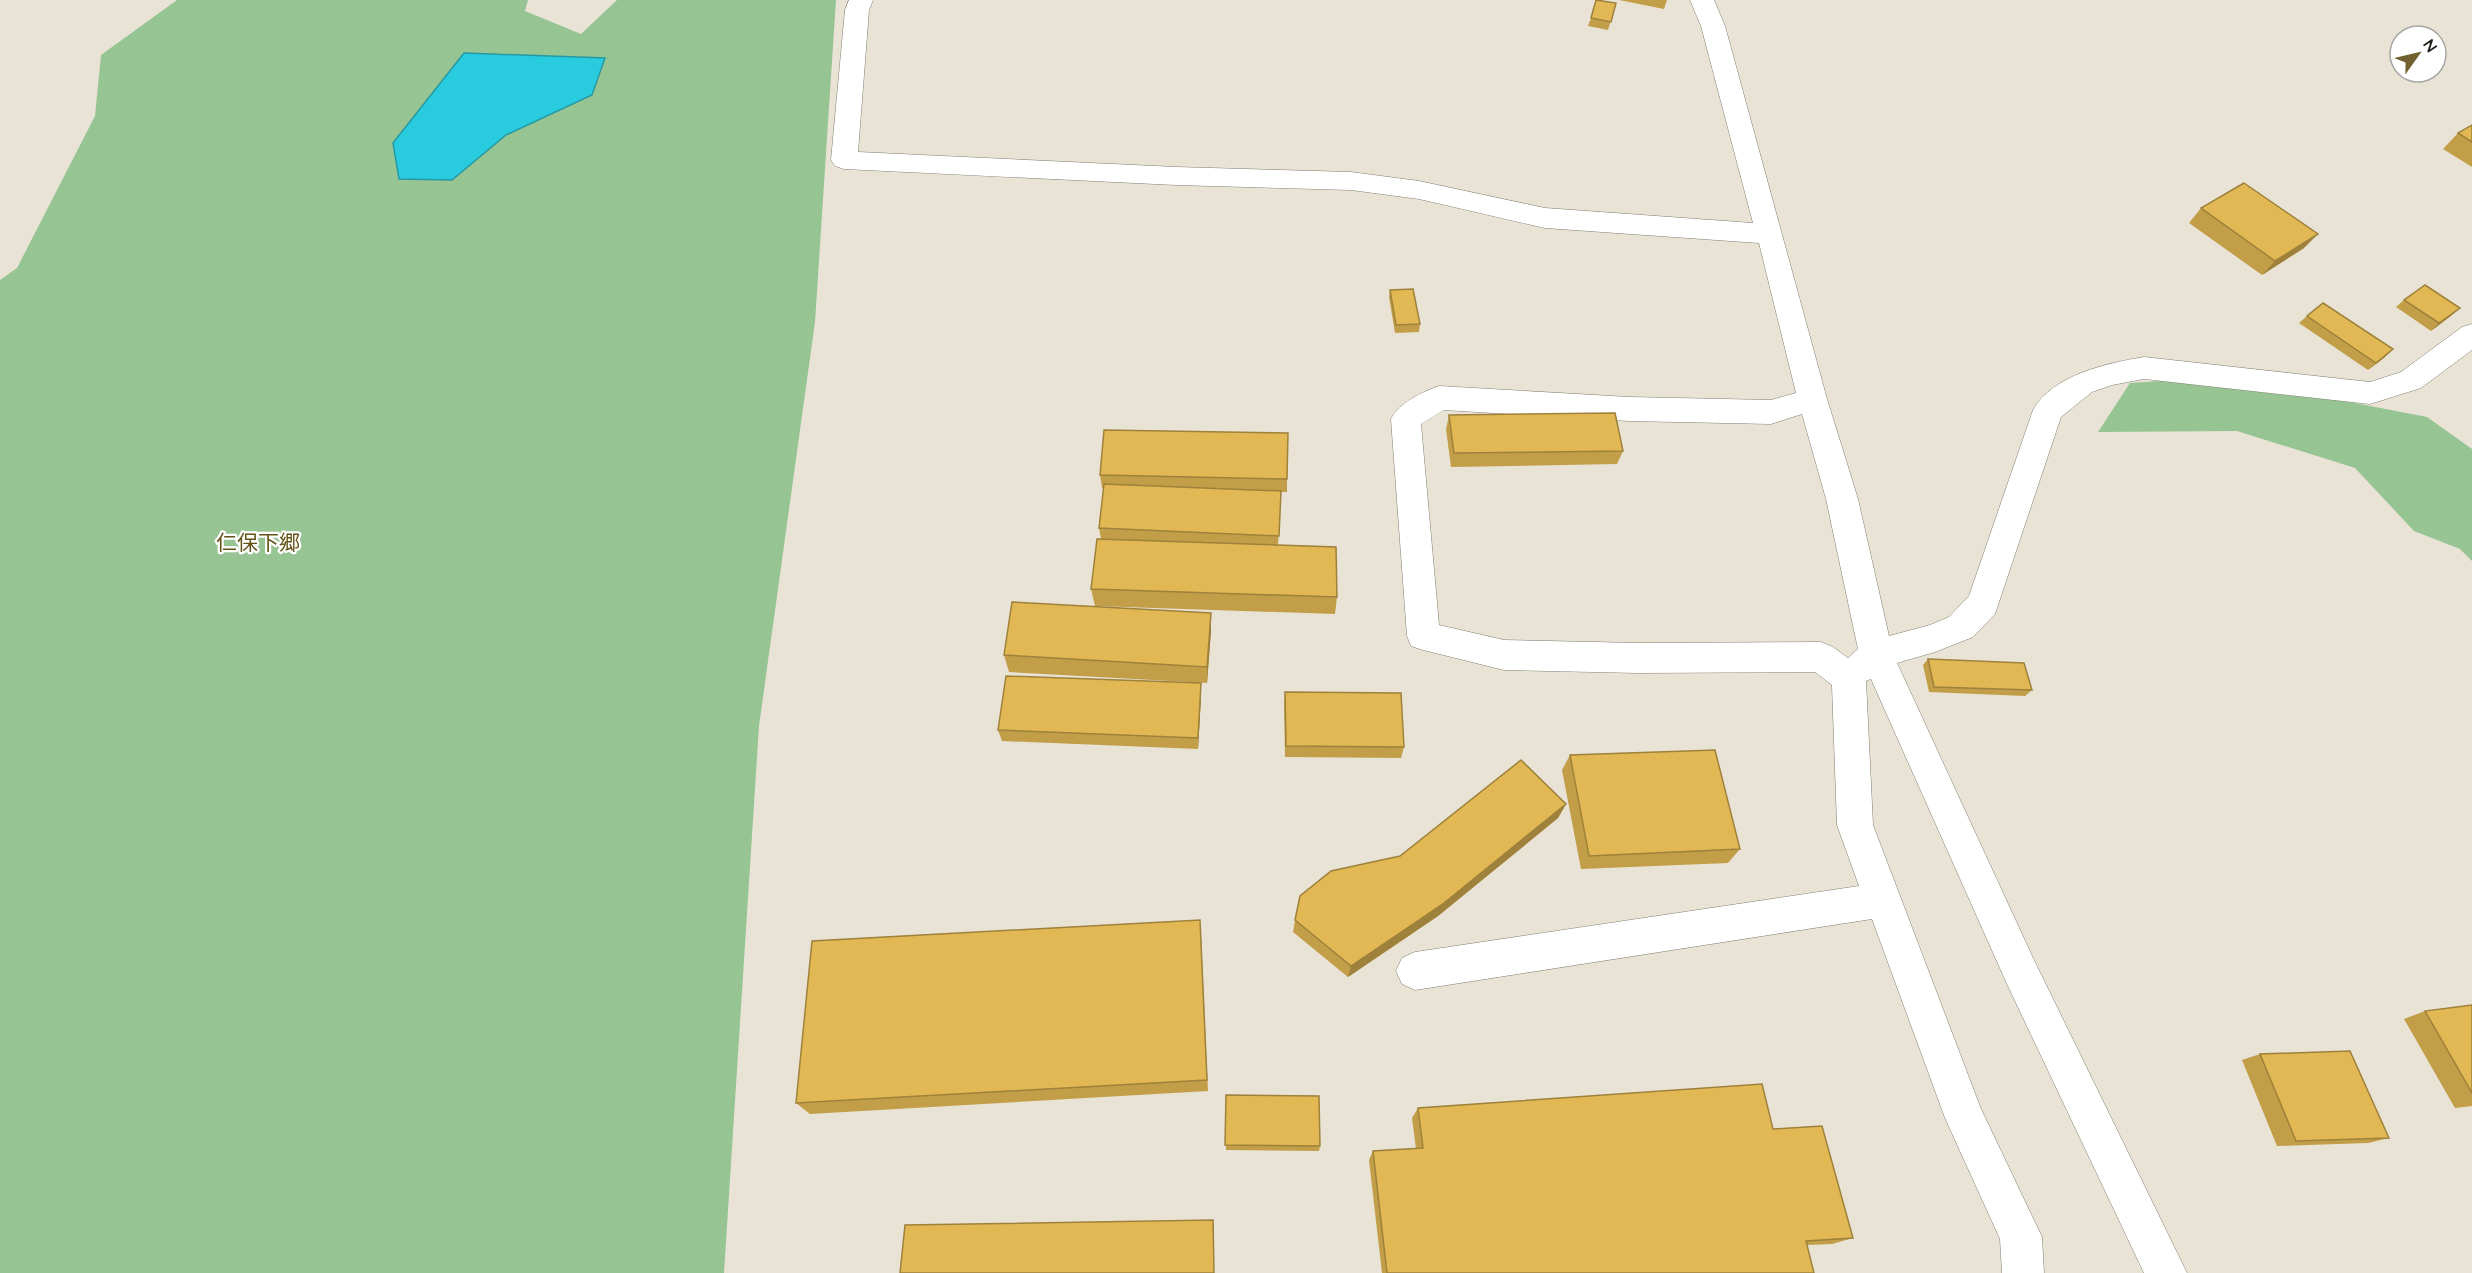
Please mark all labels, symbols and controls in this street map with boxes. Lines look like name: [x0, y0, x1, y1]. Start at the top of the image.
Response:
north arrow: [2388, 24, 2448, 84]
text: N: [2419, 35, 2442, 56]
district label: 仁保下郷: [216, 529, 300, 555]

